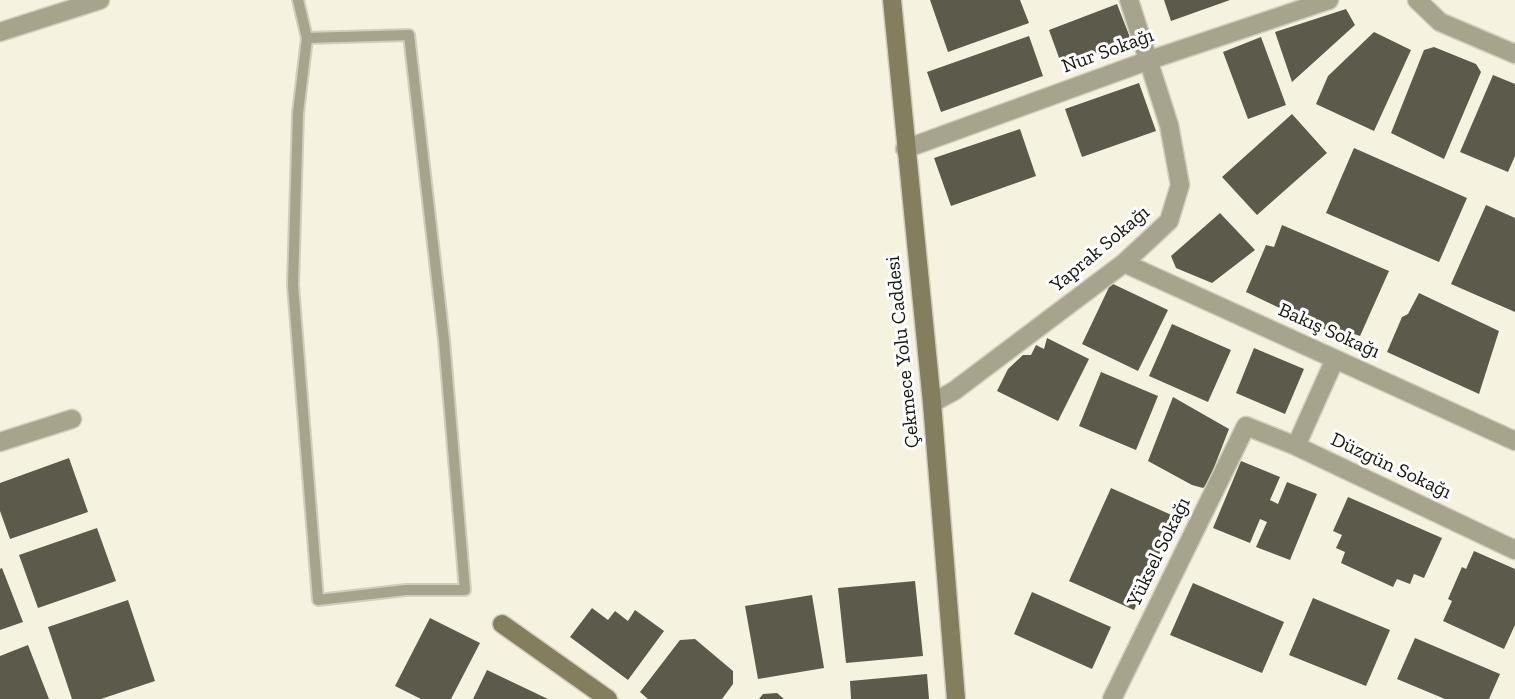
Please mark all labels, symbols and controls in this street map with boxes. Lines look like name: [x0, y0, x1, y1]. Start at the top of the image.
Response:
street label: Nur Sokağı: [1059, 23, 1157, 79]
street label: Yaprak Sokağı: [1046, 201, 1154, 297]
street label: Çekmece Yolu Caddesi: [881, 255, 925, 449]
street label: Bakış Sokağı: [1275, 298, 1383, 364]
street label: Düzgün Sokağı: [1327, 428, 1455, 504]
street label: Yüksel Sokağı: [1122, 493, 1196, 611]

